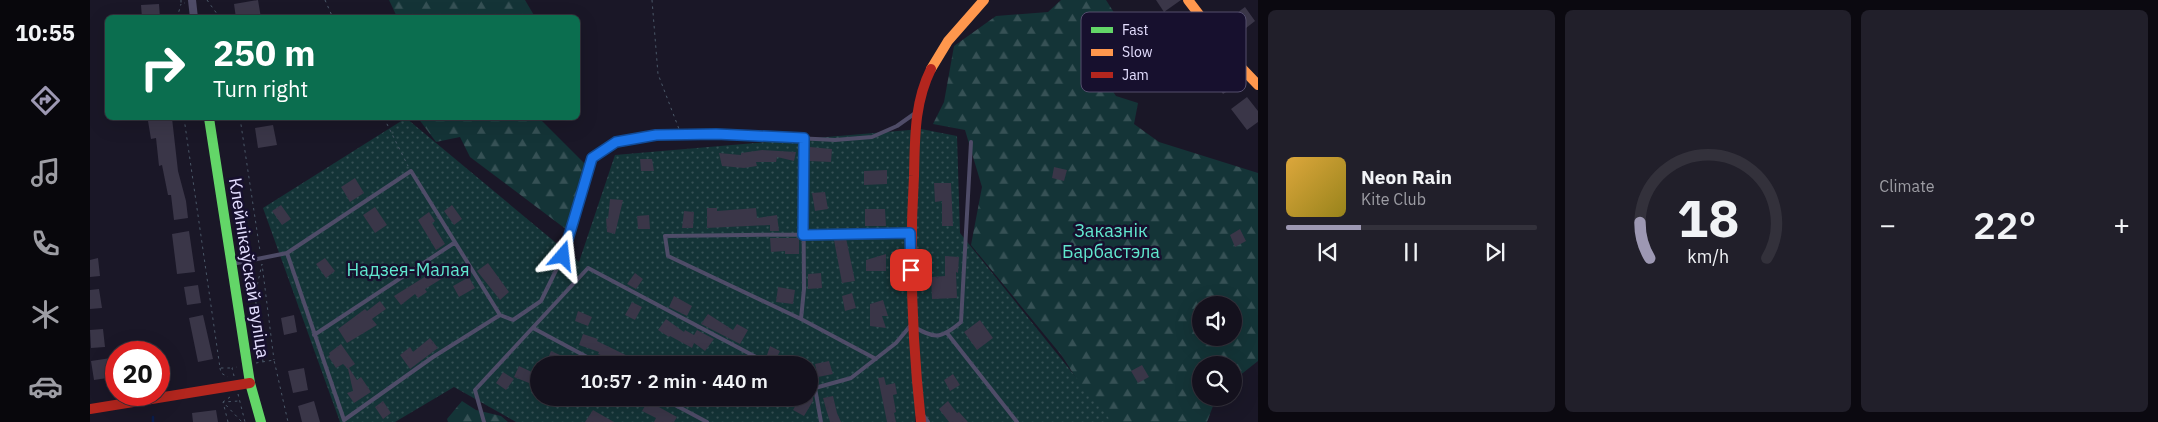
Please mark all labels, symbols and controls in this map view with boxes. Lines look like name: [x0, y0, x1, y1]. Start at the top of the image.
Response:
legend: [1081, 12, 1246, 92]
text: 10:55: [15, 18, 75, 47]
text: Fast: [1122, 21, 1148, 39]
text: 250 m: [213, 30, 316, 76]
icon: right: [130, 35, 195, 100]
text: Slow: [1122, 43, 1153, 61]
text: Jam: [1122, 66, 1149, 84]
text: Turn right: [213, 74, 308, 103]
icon: directions: [28, 83, 63, 118]
icon: music: [28, 155, 63, 190]
text: Neon Rain: [1361, 165, 1452, 189]
street label: Клейнікаўскай вуліца: [224, 176, 275, 360]
text: Climate: [1879, 176, 1934, 196]
text: 18: [1677, 184, 1739, 251]
text: Kite Club: [1361, 189, 1426, 209]
text: 22°: [1973, 200, 2036, 249]
text: −: [1879, 206, 1896, 243]
text: +: [2113, 206, 2130, 243]
park label: Заказнік Барбастэла: [1062, 219, 1160, 263]
icon: phone: [28, 226, 63, 261]
position arrow: [536, 229, 588, 281]
icon: previous: [1314, 238, 1342, 266]
icon: pause: [1397, 238, 1425, 266]
icon: next: [1481, 238, 1509, 266]
text: km/h: [1687, 245, 1729, 268]
pin: [890, 249, 932, 291]
icon: arrive: [897, 256, 925, 284]
park label: Надзея-Малая: [346, 258, 470, 281]
map controls: [1192, 296, 1242, 406]
button: sound: [1192, 296, 1242, 346]
icon: climate: [28, 297, 63, 332]
speed limit sign: 20: [105, 341, 170, 406]
button: search: [1192, 356, 1242, 406]
icon: car: [28, 369, 63, 404]
text: 10:57 · 2 min · 440 m: [580, 369, 768, 393]

